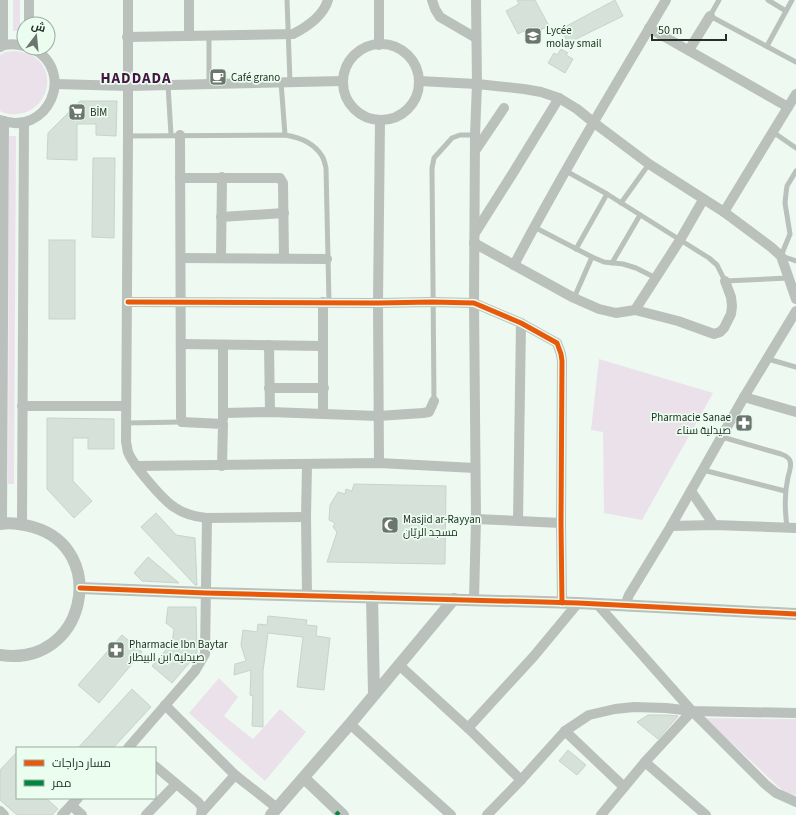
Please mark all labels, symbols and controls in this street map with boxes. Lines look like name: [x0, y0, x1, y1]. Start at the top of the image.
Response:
north arrow: [16, 16, 56, 56]
scale bar: [652, 16, 726, 42]
text: ش: [30, 18, 47, 36]
text: 50 m: [658, 22, 682, 39]
place label: Lycée molay smail: [546, 23, 602, 51]
school or university icon: Lycée molay smail: [523, 26, 543, 46]
cafe icon: Café grano: [208, 67, 228, 87]
district label: HADDADA: [100, 68, 172, 89]
place label: Café grano: [231, 70, 280, 85]
supermarket icon: BİM: [67, 102, 87, 122]
place label: BİM: [90, 105, 107, 120]
place label: Pharmacie Sanae صيدلية سناء: [651, 410, 732, 438]
pharmacy icon: Pharmacie Sanae صيدلية سناء: [734, 413, 754, 433]
place label: Masjid ar-Rayyan مسجد الريّان: [403, 512, 481, 540]
mosque icon: Masjid ar-Rayyan مسجد الريّان: [380, 515, 400, 535]
place label: Pharmacie Ibn Baytar صيدلية ابن البيطار: [128, 637, 228, 665]
pharmacy icon: Pharmacie Ibn Baytar صيدلية ابن البيطار: [106, 640, 126, 660]
legend: [16, 747, 156, 799]
text: مسار دراجات: [52, 755, 111, 772]
text: ممر: [51, 775, 71, 792]

